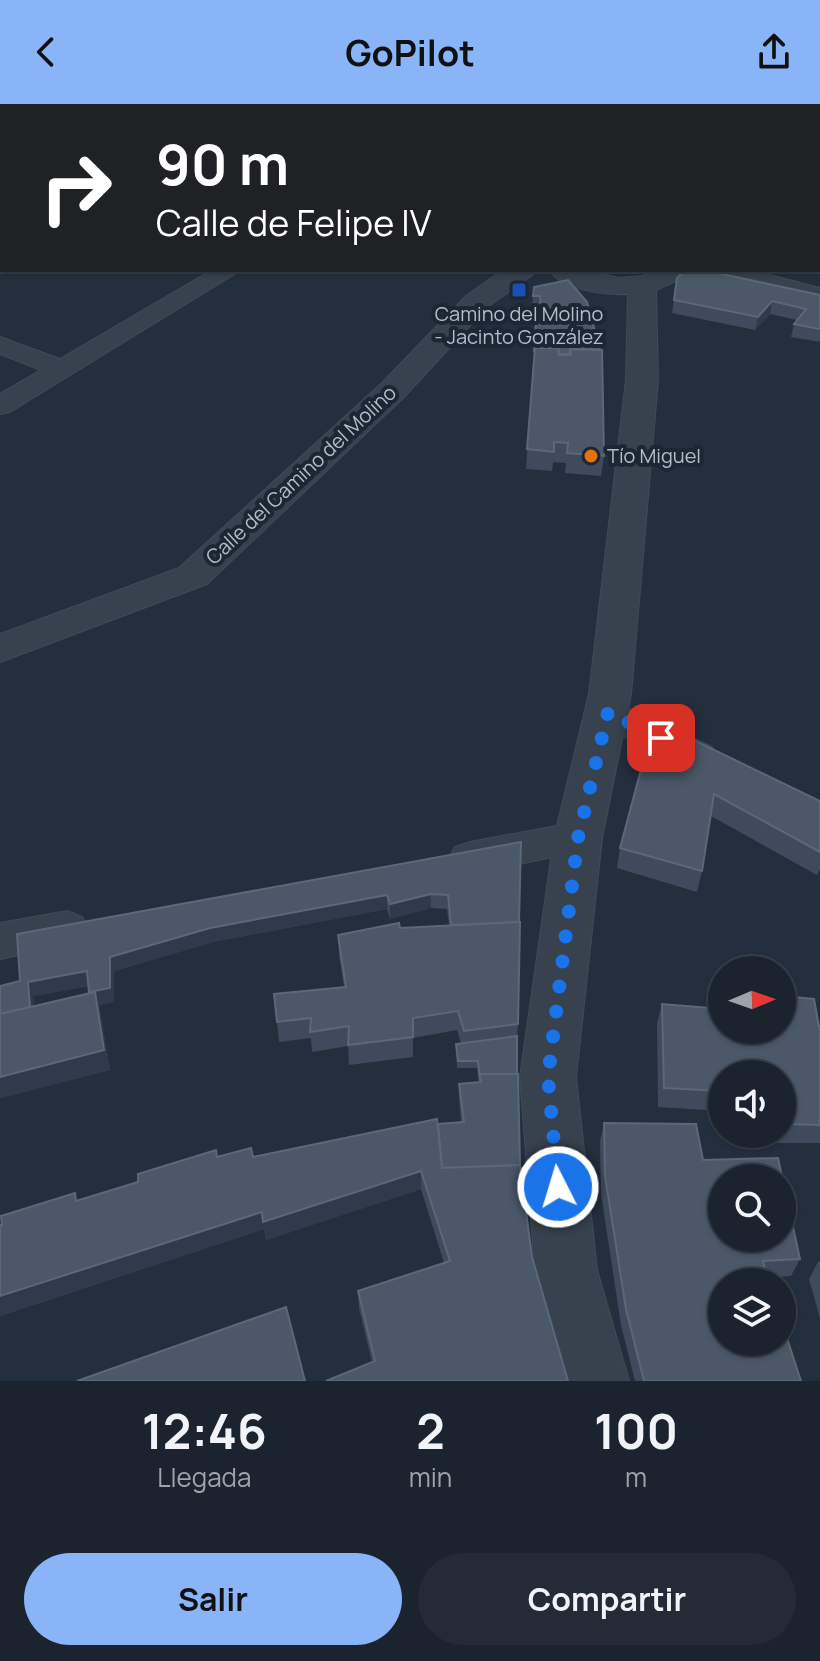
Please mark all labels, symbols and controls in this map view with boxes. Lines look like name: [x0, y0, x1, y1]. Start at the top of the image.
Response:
text: GoPilot: [345, 28, 475, 77]
icon: back: [24, 30, 68, 74]
icon: share: [752, 30, 796, 74]
text: 90 m: [156, 125, 289, 202]
icon: right: [24, 136, 128, 240]
text: Calle de Felipe IV: [156, 198, 432, 247]
marker: Camino del Molino - Jacinto González: [510, 281, 528, 299]
place label: Camino del Molino - Jacinto González: [434, 300, 604, 350]
street label: Calle del Camino del Molino: [200, 379, 402, 570]
place label: Tío Miguel: [607, 442, 701, 469]
marker: Tío Miguel: [582, 447, 600, 465]
pin: [627, 704, 695, 772]
icon: arrive: [639, 716, 683, 760]
north arrow: [708, 956, 796, 1044]
map controls: [708, 956, 796, 1356]
button: sound: [708, 1060, 796, 1148]
position arrow: [516, 1145, 600, 1229]
button: search: [708, 1164, 796, 1252]
button: layers: [708, 1268, 796, 1356]
text: 12:46: [142, 1398, 267, 1463]
text: 2: [416, 1398, 445, 1463]
text: 100: [594, 1398, 678, 1463]
text: Llegada: [157, 1459, 251, 1495]
text: min: [409, 1459, 452, 1495]
text: m: [625, 1459, 647, 1495]
button: Salir: [24, 1553, 402, 1645]
button: Compartir: [418, 1553, 796, 1645]

